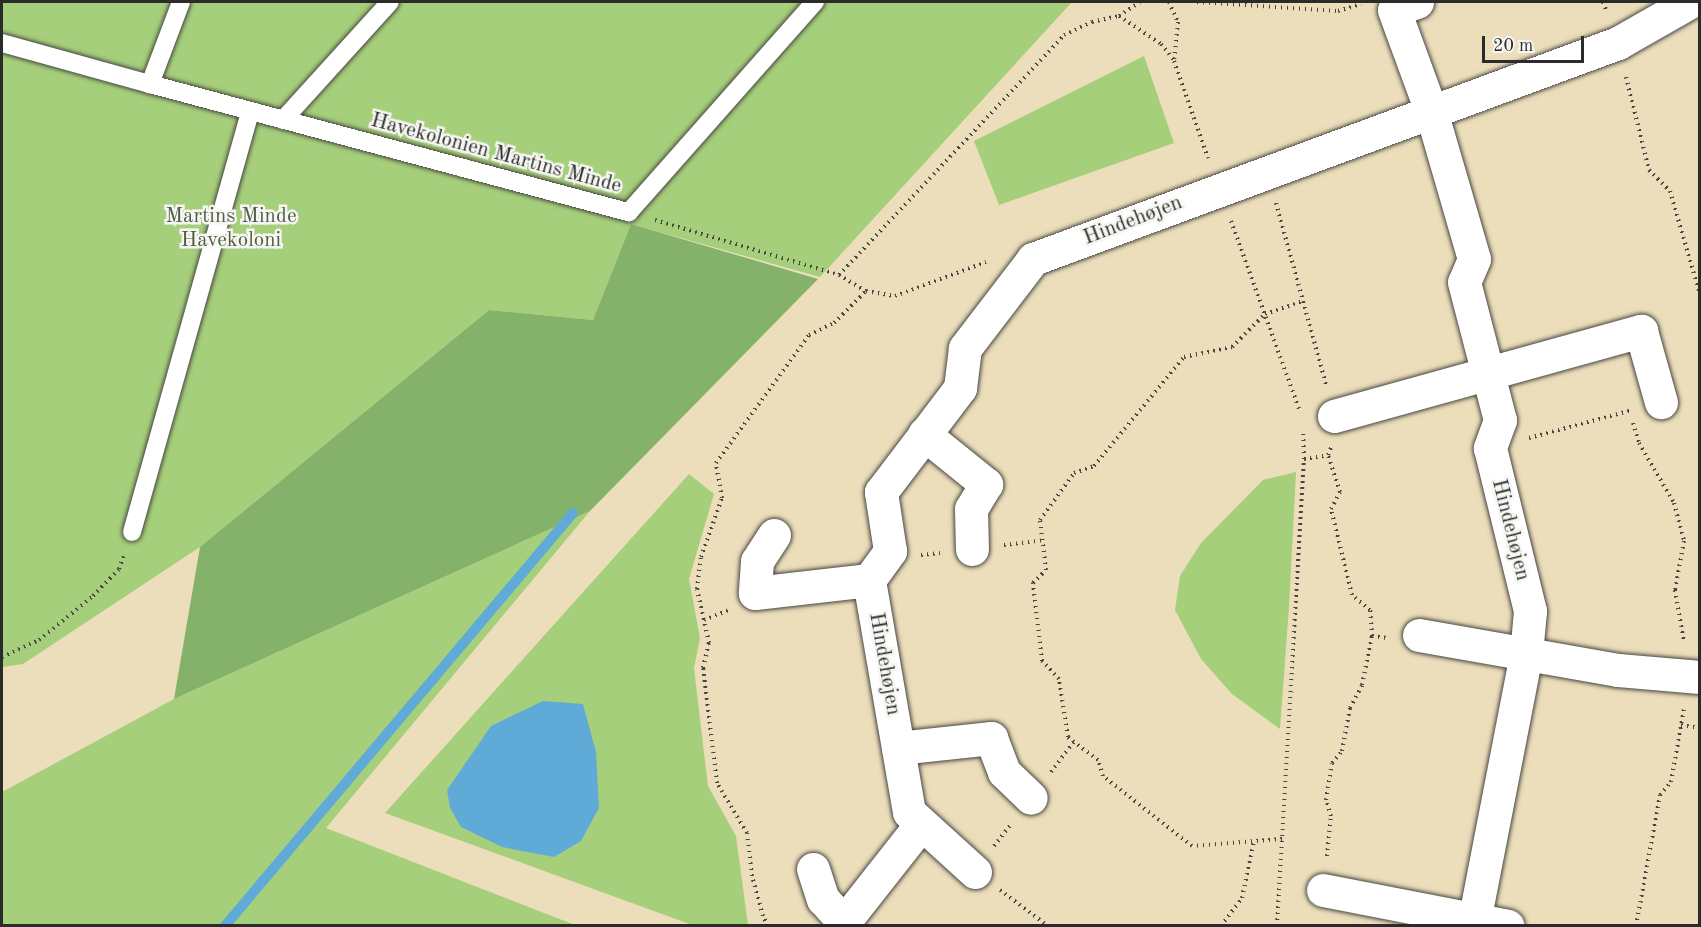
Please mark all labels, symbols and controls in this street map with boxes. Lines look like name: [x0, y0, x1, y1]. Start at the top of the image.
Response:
scale bar: [1485, 24, 1587, 62]
text: 20 m: [1493, 37, 1533, 55]
street label: Havekolonien Martins Minde: [368, 108, 624, 200]
street label: Hindehøjen: [1080, 191, 1186, 251]
park label: Martins Minde Havekoloni: [165, 204, 297, 254]
street label: Hindehøjen: [1485, 477, 1535, 583]
street label: Hindehøjen: [863, 611, 905, 717]

